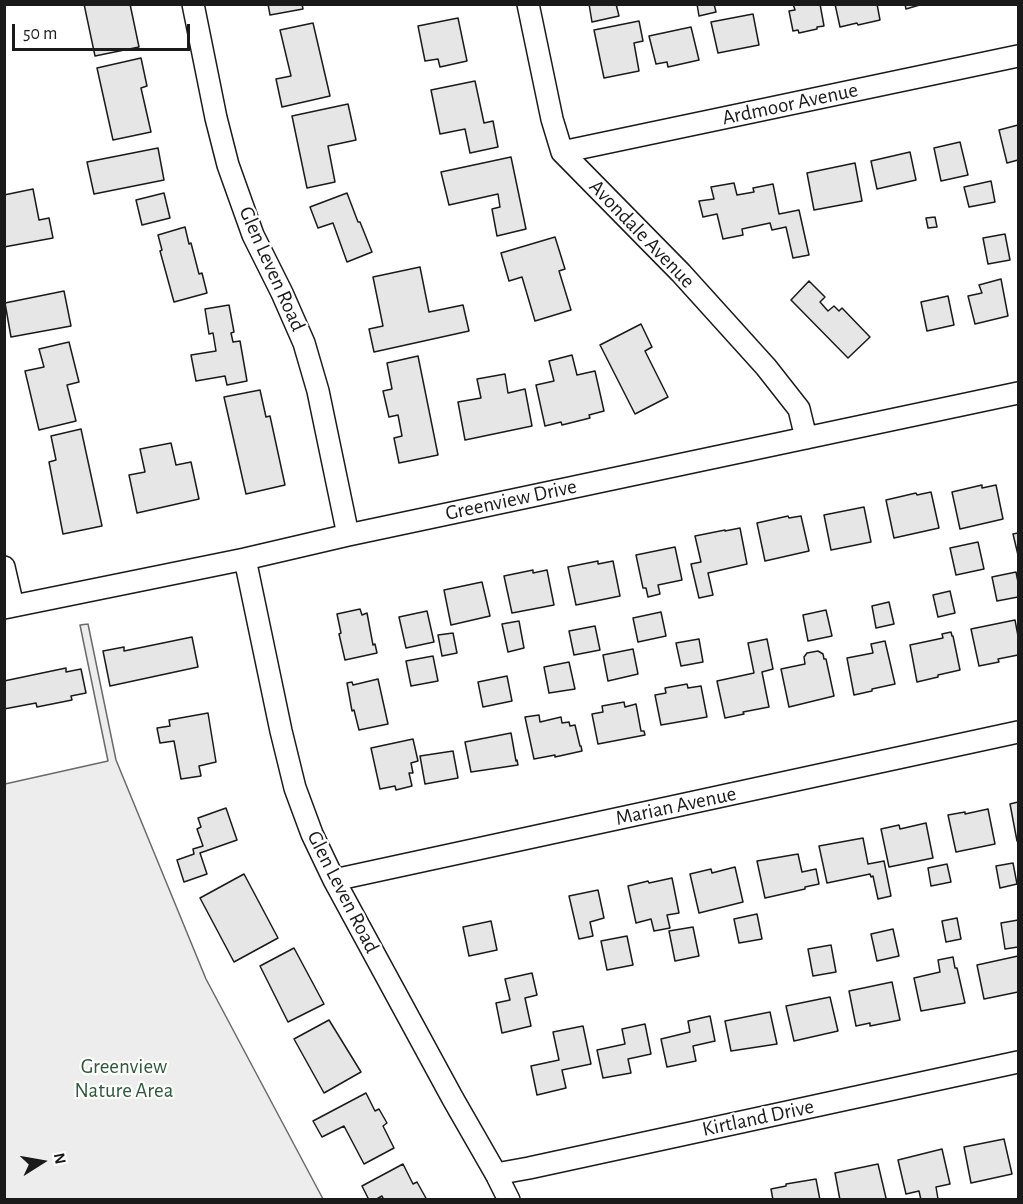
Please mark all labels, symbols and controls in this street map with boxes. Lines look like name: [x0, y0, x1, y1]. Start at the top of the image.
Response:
scale bar: [15, 12, 194, 50]
text: 50 m: [23, 25, 57, 43]
street label: Ardmoor Avenue: [720, 77, 860, 131]
street label: Avondale Avenue: [584, 174, 700, 294]
street label: Glen Leven Road: [233, 203, 311, 335]
street label: Greenview Drive: [443, 474, 579, 526]
street label: Marian Avenue: [613, 781, 739, 831]
street label: Glen Leven Road: [301, 827, 385, 957]
park label: Greenview Nature Area: [75, 1054, 173, 1104]
street label: Kirtland Drive: [700, 1094, 816, 1142]
north arrow: [12, 1132, 72, 1192]
text: N: [51, 1152, 69, 1166]

